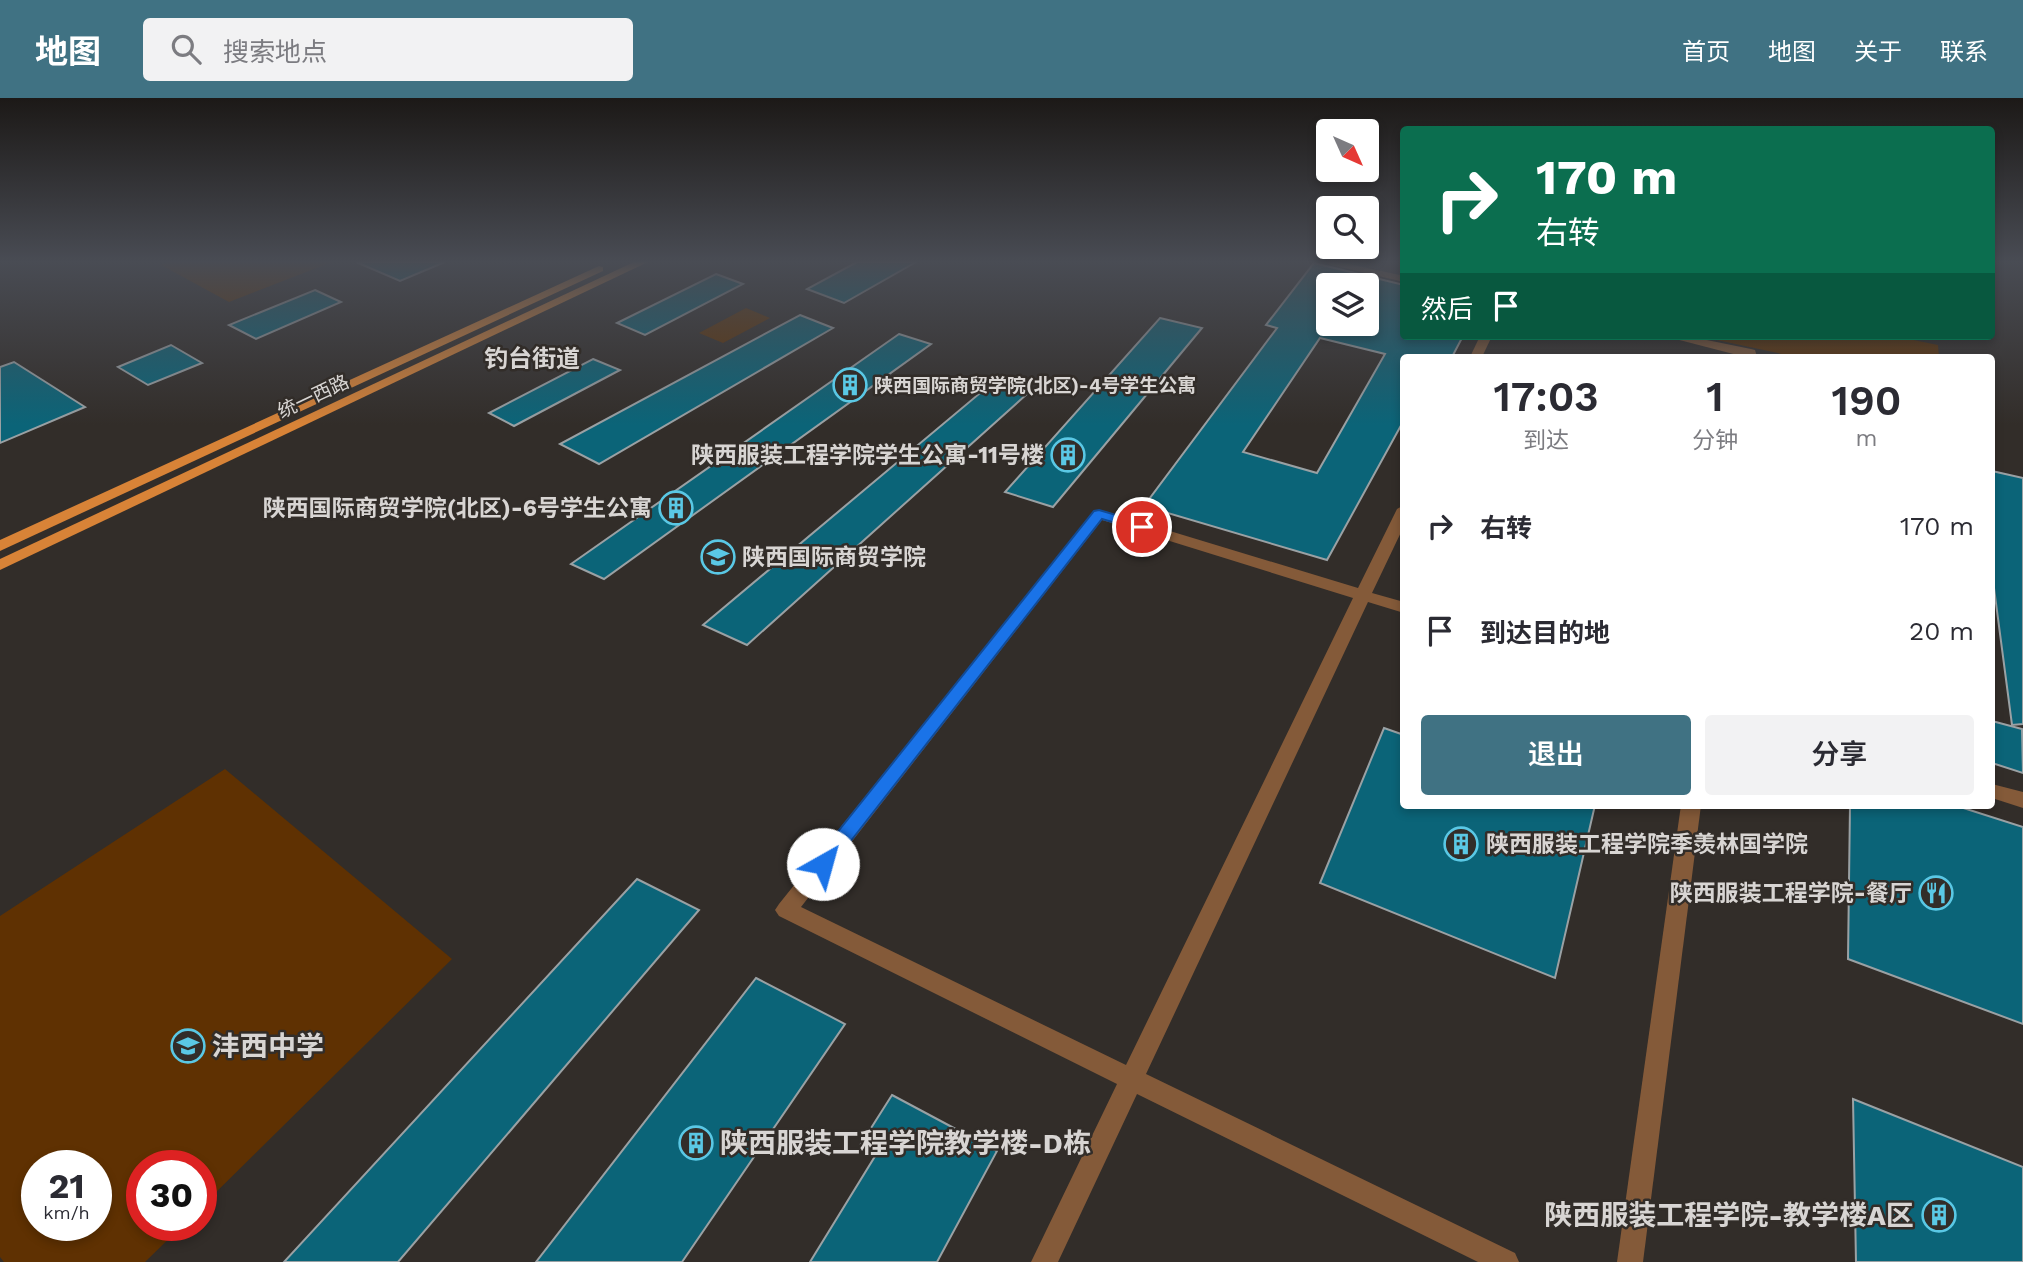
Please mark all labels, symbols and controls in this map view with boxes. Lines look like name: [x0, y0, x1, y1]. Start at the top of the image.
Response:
search box: [143, 18, 633, 81]
icon: search: [167, 30, 205, 68]
text: 地图: [35, 32, 101, 71]
text: 搜索地点: [223, 37, 327, 67]
text: 首页: [1682, 38, 1730, 66]
text: 地图: [1768, 38, 1816, 66]
text: 关于: [1854, 38, 1902, 66]
text: 联系: [1940, 38, 1988, 66]
north arrow: [1316, 119, 1379, 182]
map controls: [1316, 119, 1379, 336]
text: 170 m: [1536, 148, 1677, 206]
icon: right: [1421, 154, 1512, 245]
button: search: [1316, 196, 1379, 259]
text: 右转: [1536, 214, 1600, 252]
button: layers: [1316, 273, 1379, 336]
icon: arrive: [1487, 287, 1525, 325]
text: 然后: [1421, 294, 1473, 324]
district label: 钓台街道: [484, 345, 580, 373]
building icon: 陕西国际商贸学院(北区)-4号学生公寓: [831, 366, 869, 404]
street label: 统一西路: [274, 370, 353, 423]
text: 17:03: [1493, 372, 1599, 421]
text: 1: [1706, 372, 1724, 421]
place label: 陕西国际商贸学院(北区)-4号学生公寓: [874, 374, 1196, 397]
text: 190: [1831, 376, 1902, 425]
text: m: [1856, 425, 1878, 452]
text: 到达: [1523, 427, 1569, 454]
text: 分钟: [1692, 427, 1738, 454]
building icon: 陕西服装工程学院学生公寓-11号楼: [1049, 436, 1087, 474]
place label: 陕西服装工程学院学生公寓-11号楼: [691, 442, 1044, 469]
building icon: 陕西国际商贸学院(北区)-6号学生公寓: [657, 489, 695, 527]
place label: 陕西国际商贸学院(北区)-6号学生公寓: [263, 495, 652, 522]
pin: [1112, 497, 1172, 557]
icon: right: [1421, 507, 1459, 545]
icon: arrive: [1123, 508, 1161, 546]
text: 170 m: [1900, 511, 1974, 541]
text: 右转: [1480, 513, 1532, 543]
school or university icon: 陕西国际商贸学院: [699, 538, 737, 576]
place label: 陕西国际商贸学院: [742, 544, 926, 571]
icon: arrive: [1421, 612, 1459, 650]
text: 20 m: [1909, 616, 1974, 646]
text: 到达目的地: [1480, 618, 1610, 648]
button: 退出: [1421, 715, 1691, 795]
button: 分享: [1705, 715, 1974, 795]
building icon: 陕西服装工程学院季羡林国学院: [1442, 825, 1480, 863]
position arrow: [786, 827, 860, 901]
place label: 陕西服装工程学院季羡林国学院: [1486, 831, 1808, 858]
restaurant icon: 陕西服装工程学院-餐厅: [1917, 874, 1955, 912]
place label: 陕西服装工程学院-餐厅: [1670, 880, 1912, 907]
school or university icon: 沣西中学: [169, 1027, 207, 1065]
place label: 沣西中学: [212, 1030, 324, 1063]
building icon: 陕西服装工程学院教学楼-D栋: [677, 1124, 715, 1162]
place label: 陕西服装工程学院教学楼-D栋: [720, 1127, 1091, 1160]
speed limit sign: 30: [126, 1150, 217, 1241]
text: 21: [49, 1165, 84, 1207]
building icon: 陕西服装工程学院-教学楼A区: [1920, 1196, 1958, 1234]
place label: 陕西服装工程学院-教学楼A区: [1544, 1199, 1914, 1232]
text: km/h: [43, 1202, 90, 1223]

